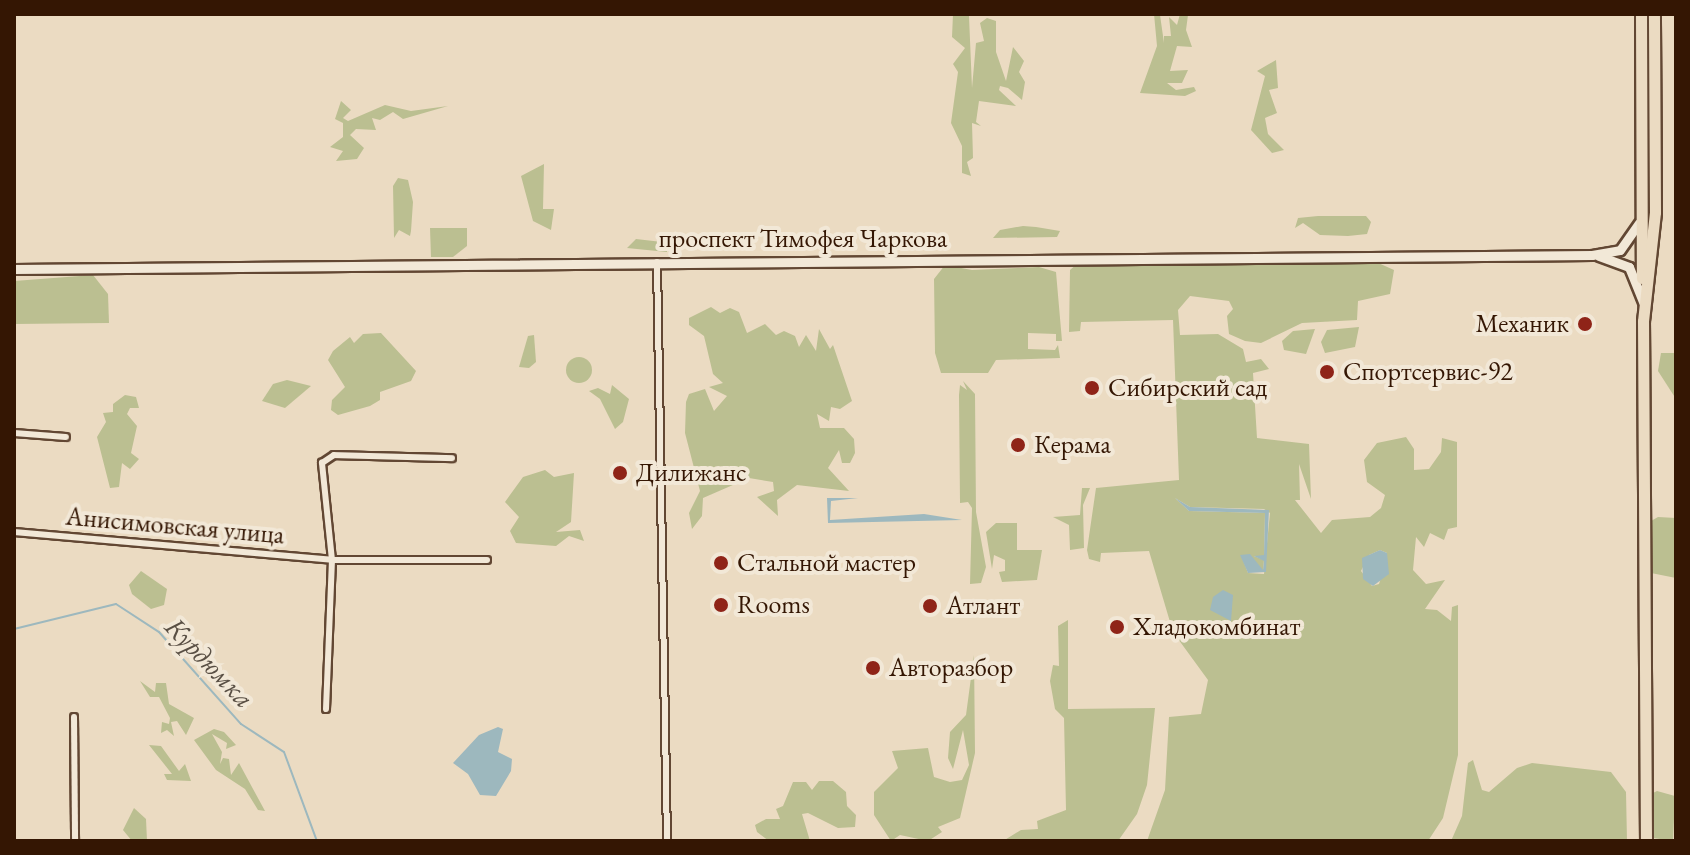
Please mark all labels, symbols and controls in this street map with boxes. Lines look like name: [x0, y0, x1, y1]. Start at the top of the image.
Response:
street label: проспект Тимофея Чаркова: [659, 223, 947, 255]
place label: Механик: [1475, 308, 1569, 340]
marker: Механик: [1576, 315, 1594, 333]
place label: Спортсервис-92: [1343, 356, 1513, 388]
marker: Спортсервис-92: [1318, 363, 1336, 381]
place label: Сибирский сад: [1108, 372, 1267, 404]
marker: Сибирский сад: [1083, 379, 1101, 397]
place label: Керама: [1034, 429, 1111, 461]
marker: Керама: [1009, 436, 1027, 454]
place label: Дилижанс: [636, 457, 747, 489]
marker: Дилижанс: [611, 464, 629, 482]
street label: Анисимовская улица: [64, 501, 286, 551]
place label: Стальной мастер: [737, 547, 916, 579]
marker: Стальной мастер: [712, 554, 730, 572]
place label: Rooms: [737, 589, 810, 621]
place label: Атлант: [946, 590, 1020, 622]
marker: Rooms: [712, 596, 730, 614]
marker: Атлант: [921, 597, 939, 615]
water label: Курдюмка: [159, 610, 261, 714]
place label: Хладокомбинат: [1133, 611, 1300, 643]
marker: Хладокомбинат: [1108, 618, 1126, 636]
place label: Авторазбор: [889, 652, 1013, 684]
marker: Авторазбор: [864, 659, 882, 677]

